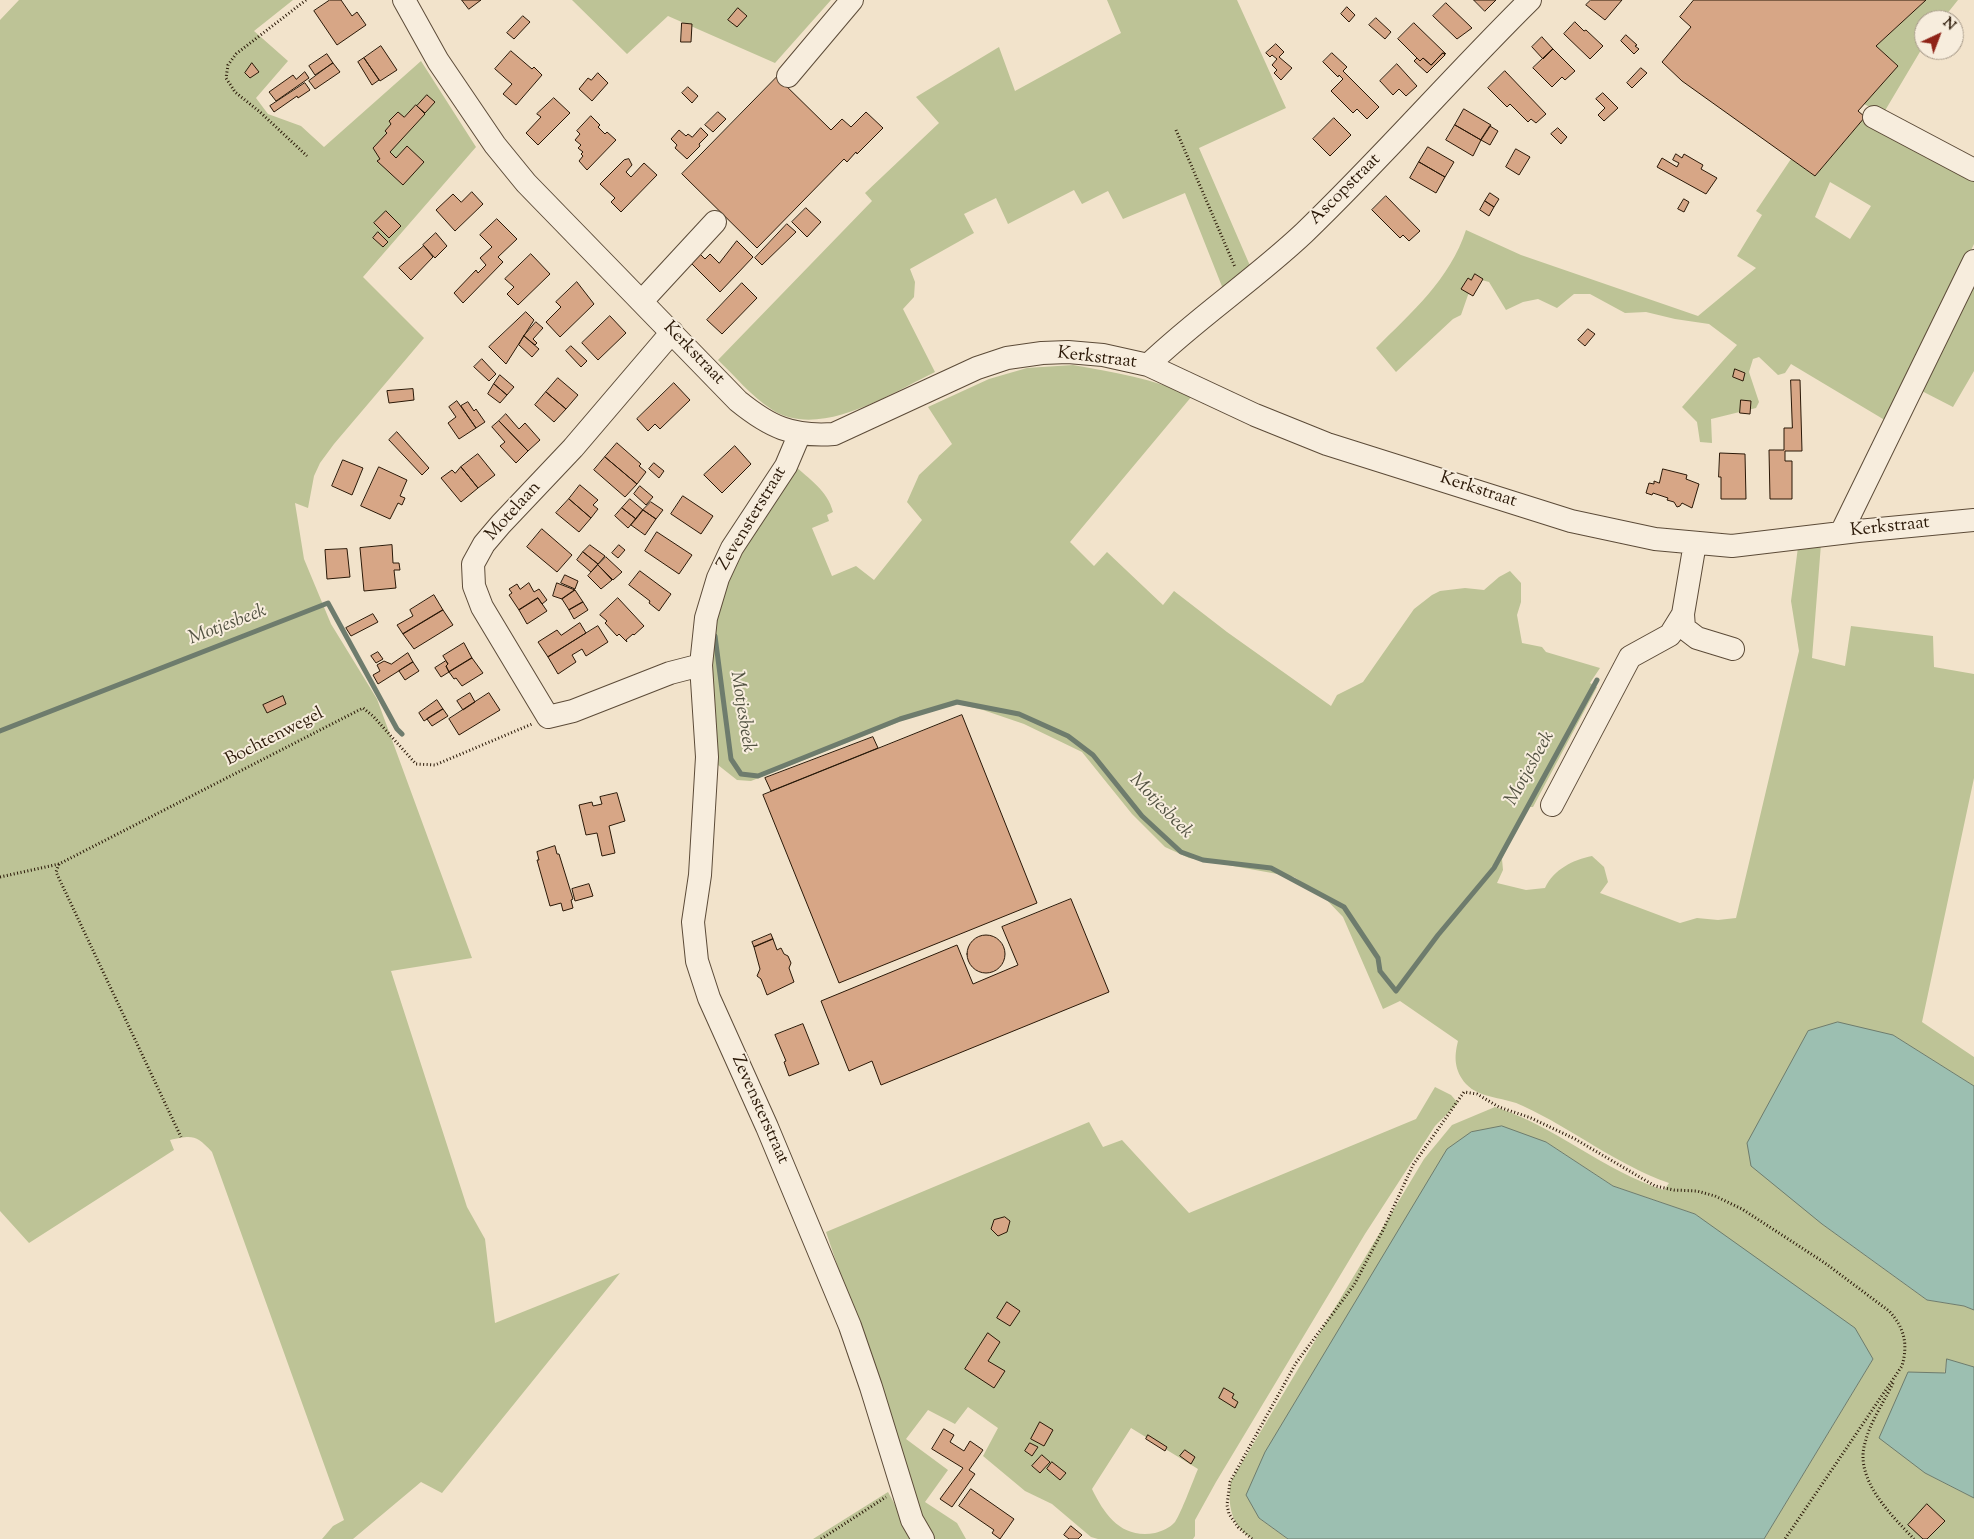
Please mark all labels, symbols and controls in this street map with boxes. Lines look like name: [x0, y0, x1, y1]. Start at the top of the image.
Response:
north arrow: [1914, 10, 1964, 60]
text: N: [1938, 14, 1959, 36]
street label: Ascopstraat: [1306, 150, 1386, 230]
street label: Kerkstraat: [658, 318, 728, 390]
street label: Kerkstraat: [1056, 343, 1138, 375]
street label: Zevensterstraat: [714, 463, 792, 575]
street label: Kerkstraat: [1437, 468, 1519, 514]
street label: Motelaan: [482, 478, 546, 546]
street label: Kerkstraat: [1849, 513, 1931, 543]
water label: Motjesbeek: [186, 601, 270, 651]
water label: Motjesbeek: [723, 670, 759, 754]
street label: Bochtenwegel: [222, 704, 328, 772]
water label: Motjesbeek: [1501, 728, 1561, 810]
water label: Motjesbeek: [1123, 770, 1197, 844]
street label: Zevensterstraat: [725, 1052, 793, 1168]

